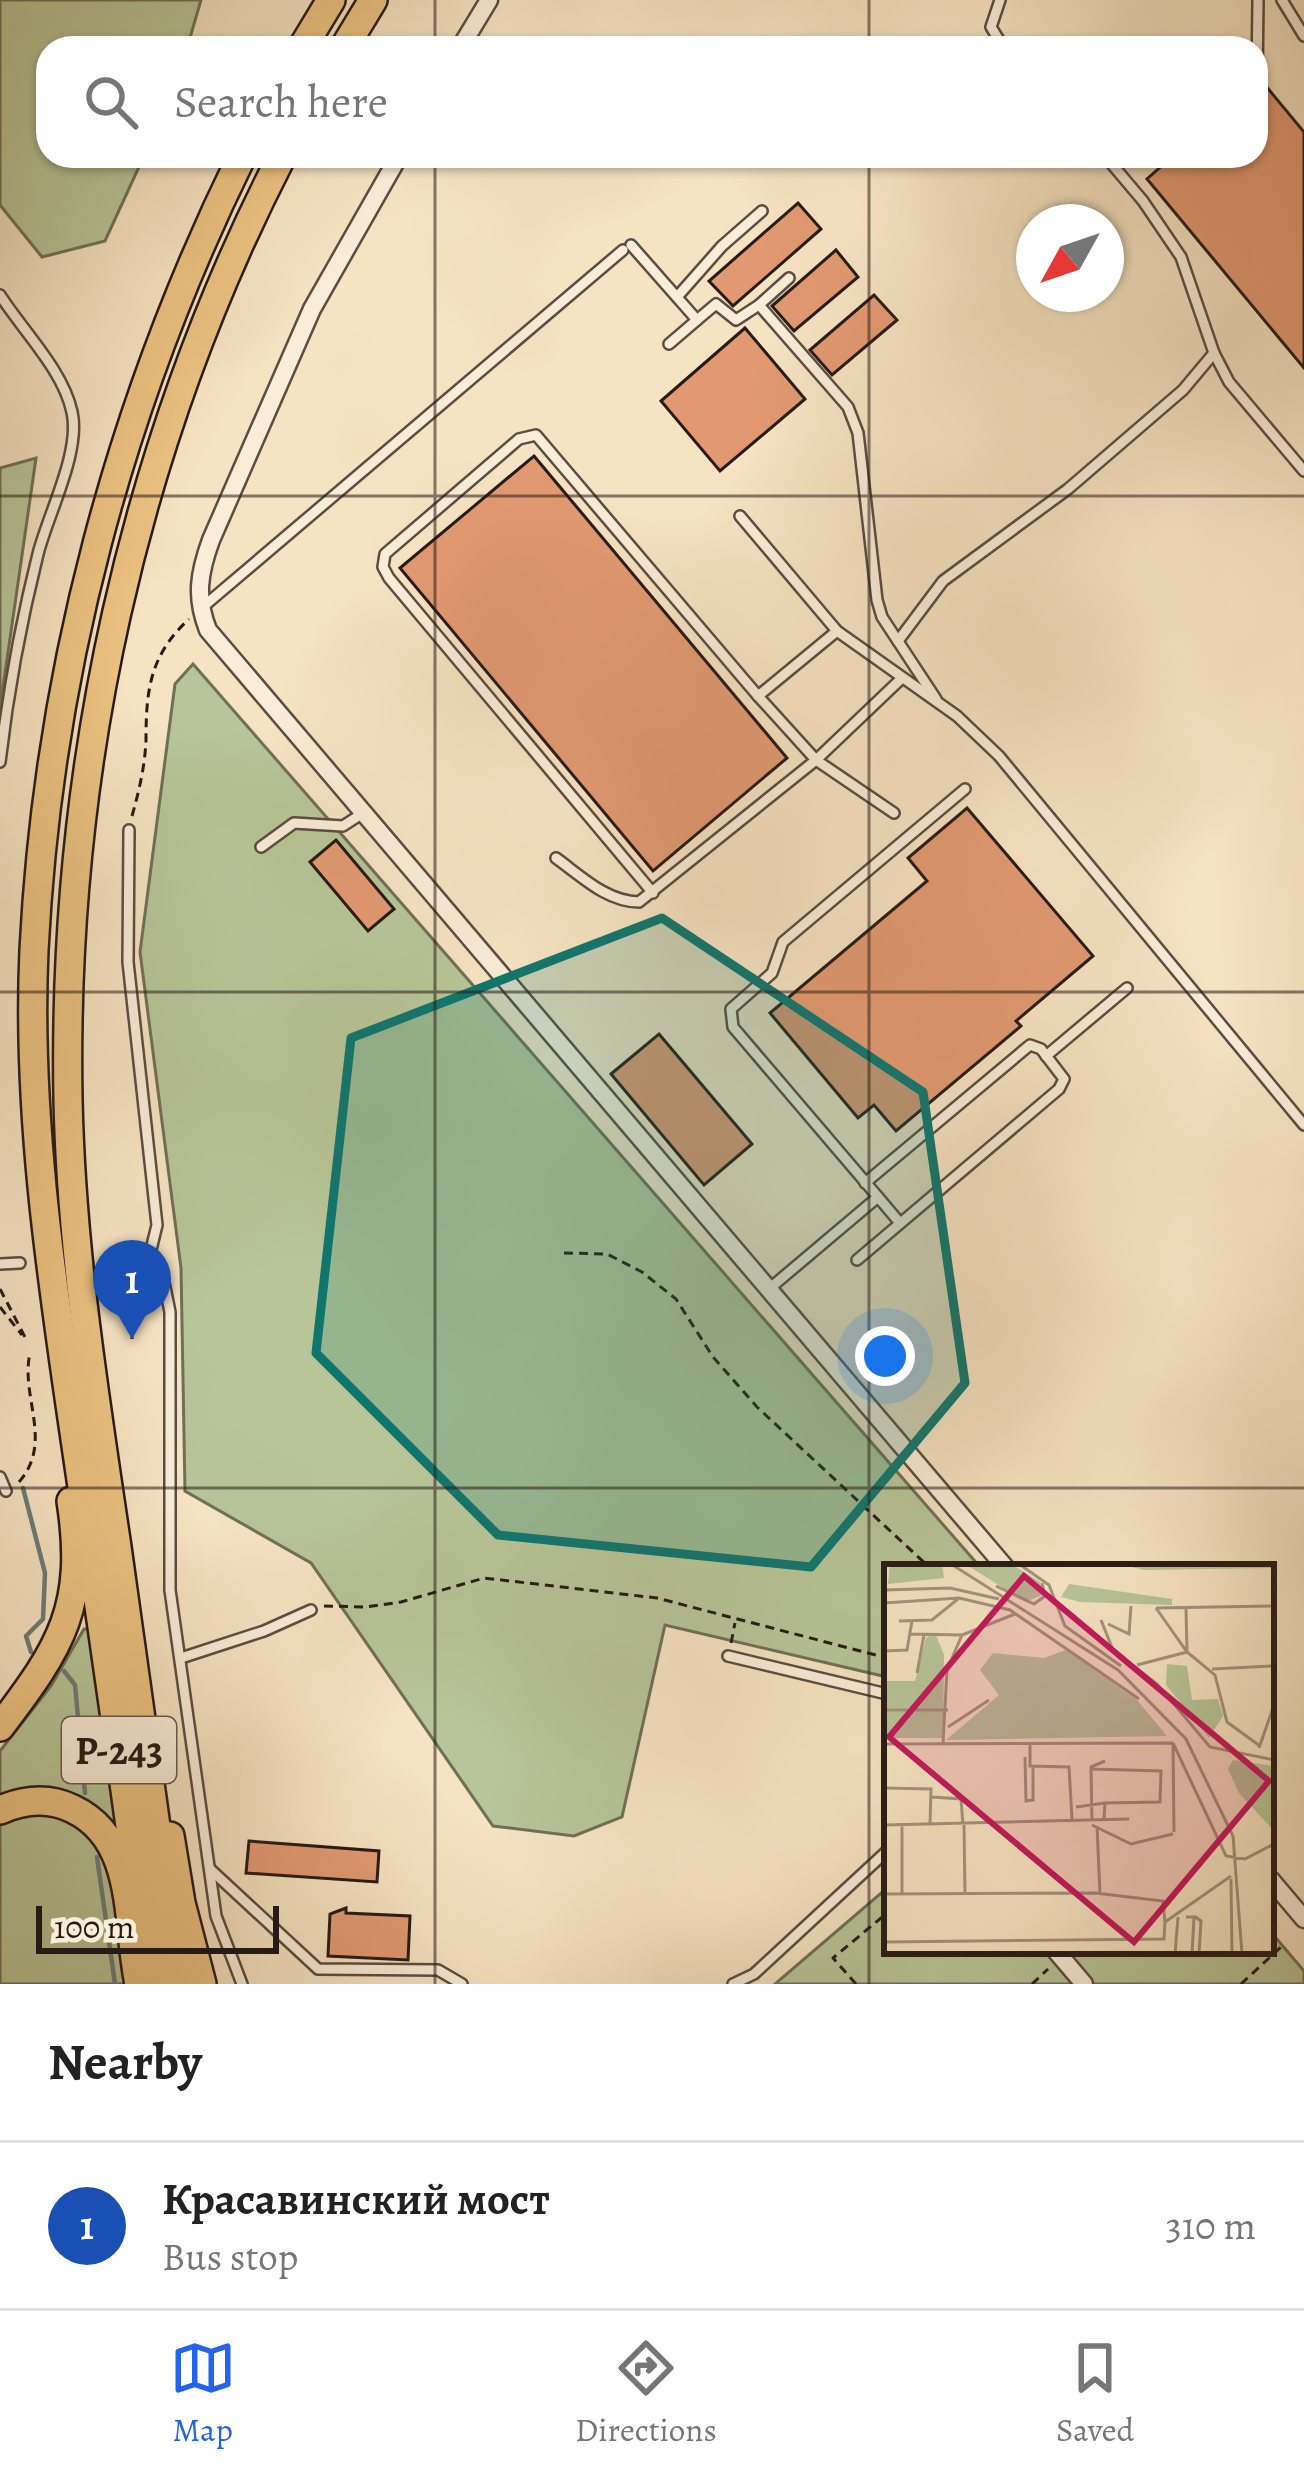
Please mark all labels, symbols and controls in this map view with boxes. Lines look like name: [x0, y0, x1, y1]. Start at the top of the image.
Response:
search box: [36, 36, 1268, 168]
icon: search: [78, 69, 144, 135]
text: Search here: [174, 71, 388, 133]
north arrow: [1016, 204, 1124, 312]
pin: 1: [93, 1240, 171, 1339]
your location: [855, 1326, 915, 1386]
inset map: [884, 1564, 1274, 1954]
road number: Р-243: [62, 1717, 176, 1783]
scale bar: [36, 1900, 279, 1953]
text: 100 m: [54, 1904, 134, 1949]
text: Nearby: [48, 2027, 202, 2097]
text: Красавинский мост: [162, 2168, 550, 2230]
text: 1: [80, 2199, 94, 2252]
text: 310 m: [1165, 2199, 1256, 2252]
text: Bus stop: [162, 2230, 298, 2283]
tab: Map: [170, 2335, 236, 2452]
tab: Directions: [575, 2335, 717, 2452]
tab: Saved: [1056, 2335, 1134, 2452]

